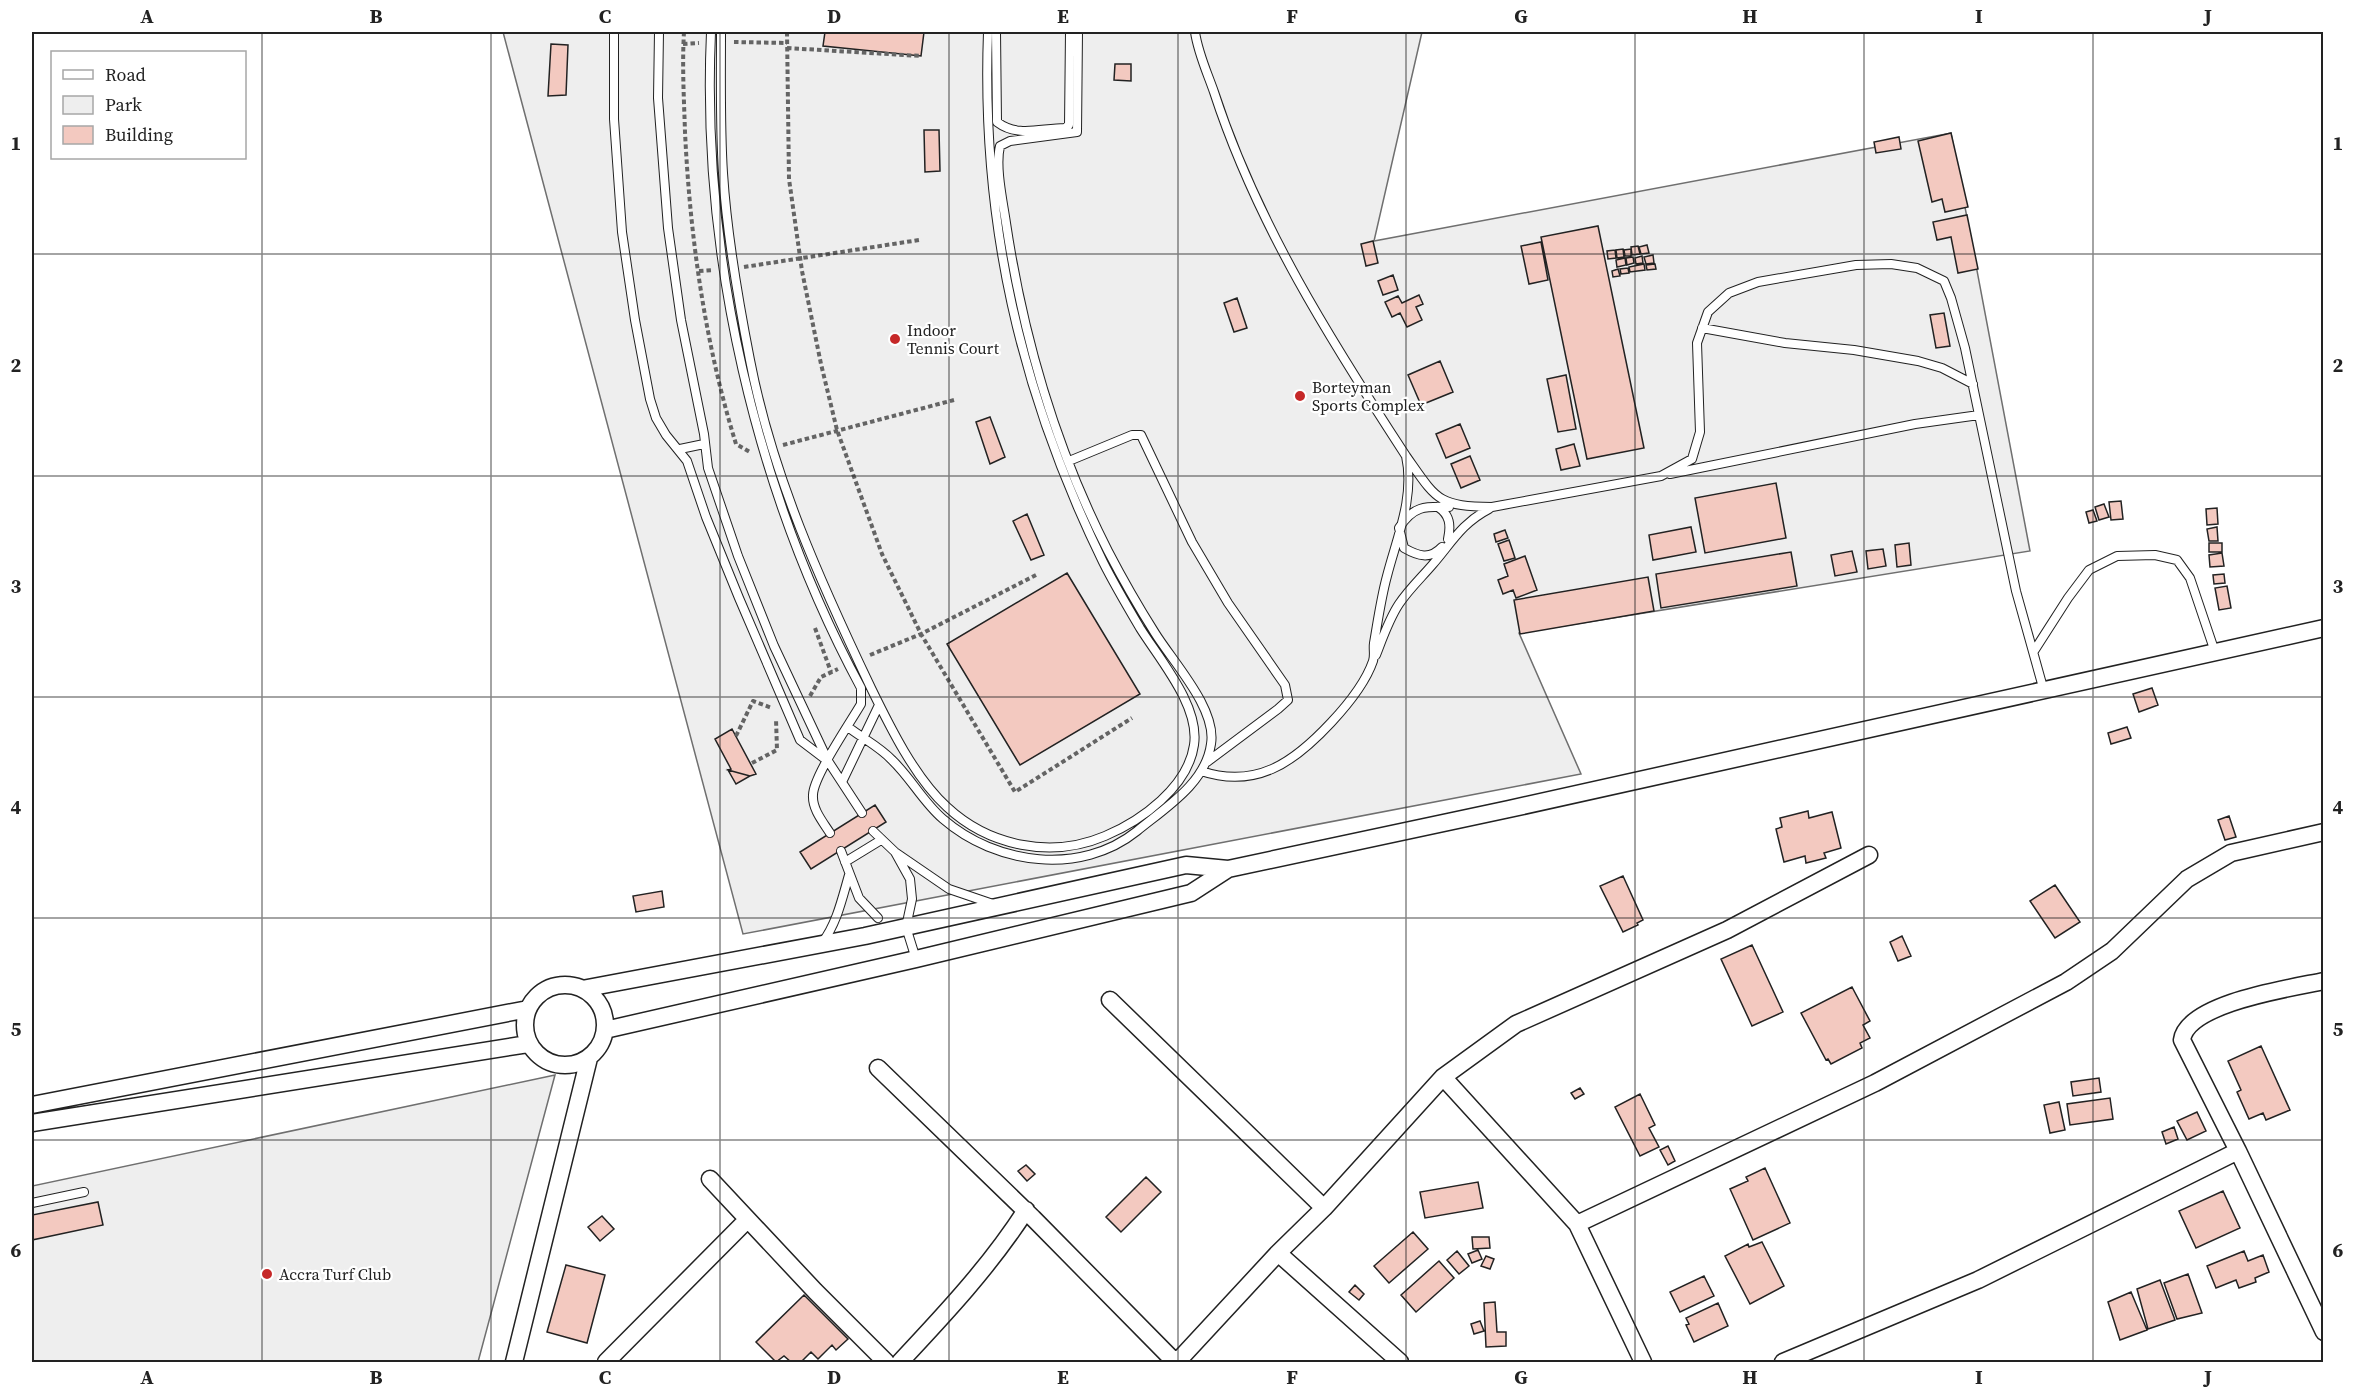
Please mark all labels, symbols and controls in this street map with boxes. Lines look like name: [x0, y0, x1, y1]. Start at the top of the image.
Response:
text: A: [140, 2, 154, 30]
text: B: [369, 2, 383, 30]
text: C: [599, 2, 611, 30]
text: D: [827, 2, 841, 30]
text: E: [1057, 2, 1069, 30]
text: F: [1286, 2, 1298, 30]
text: G: [1514, 2, 1528, 30]
text: H: [1742, 2, 1758, 30]
text: I: [1975, 2, 1983, 30]
text: J: [2202, 2, 2212, 30]
legend: [51, 51, 246, 159]
text: Road: [105, 62, 146, 87]
text: Park: [105, 92, 142, 117]
text: Building: [105, 122, 173, 147]
text: 1: [11, 129, 21, 157]
text: 1: [2333, 129, 2343, 157]
place label: Indoor Tennis Court: [907, 319, 1000, 359]
marker: Indoor Tennis Court: [888, 332, 902, 346]
text: 2: [11, 351, 22, 379]
text: 2: [2333, 351, 2344, 379]
place label: Borteyman Sports Complex: [1312, 376, 1425, 416]
marker: Borteyman Sports Complex: [1293, 389, 1307, 403]
text: 3: [11, 572, 22, 600]
text: 3: [2333, 572, 2344, 600]
text: 4: [11, 793, 22, 821]
text: 4: [2333, 793, 2344, 821]
text: 5: [11, 1015, 22, 1043]
text: 5: [2333, 1015, 2344, 1043]
text: 6: [11, 1236, 22, 1264]
text: 6: [2333, 1236, 2344, 1264]
place label: Accra Turf Club: [279, 1263, 391, 1285]
marker: Accra Turf Club: [260, 1267, 274, 1281]
text: A: [140, 1363, 154, 1391]
text: B: [369, 1363, 383, 1391]
text: C: [599, 1363, 611, 1391]
text: D: [827, 1363, 841, 1391]
text: E: [1057, 1363, 1069, 1391]
text: F: [1286, 1363, 1298, 1391]
text: G: [1514, 1363, 1528, 1391]
text: H: [1742, 1363, 1758, 1391]
text: I: [1975, 1363, 1983, 1391]
text: J: [2202, 1363, 2212, 1391]

